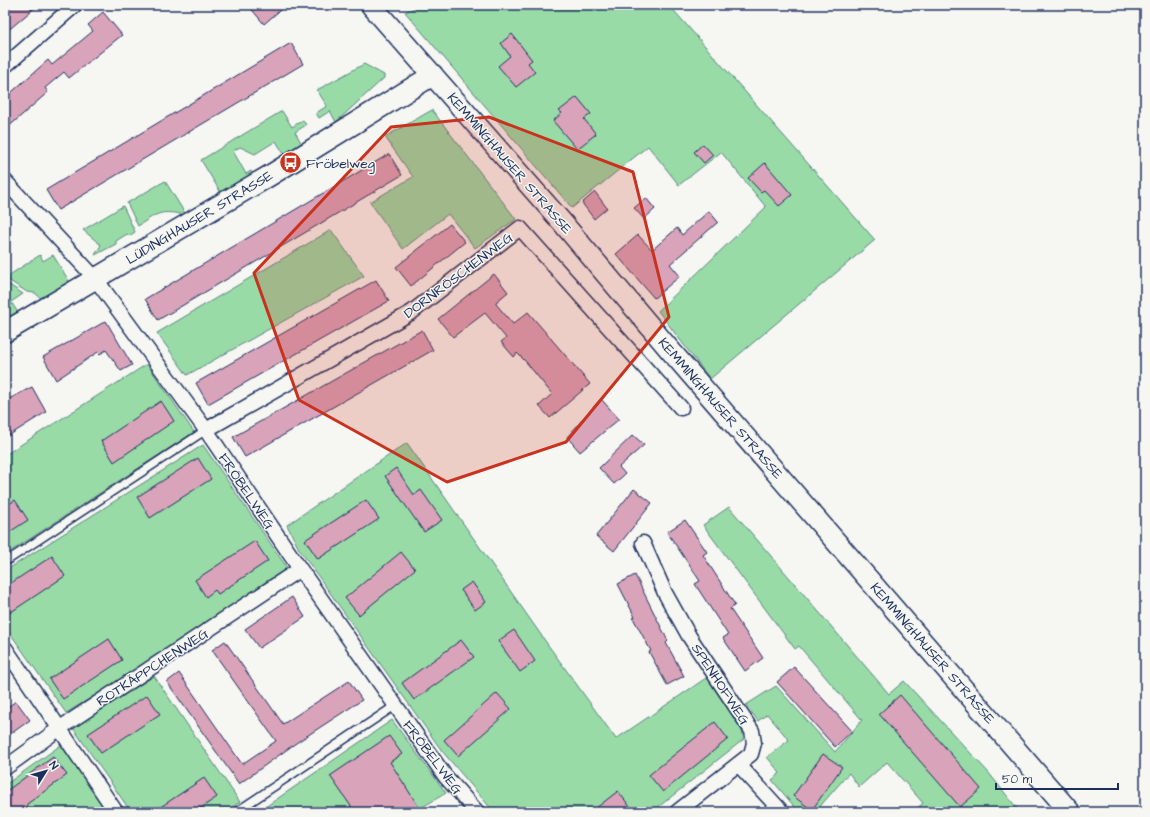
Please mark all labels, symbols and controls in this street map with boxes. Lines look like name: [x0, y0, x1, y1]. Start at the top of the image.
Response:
street label: KEMMINGHAUSER STRASSE: [442, 89, 577, 239]
bus stop icon: Fröbelweg: [277, 150, 303, 176]
place label: Fröbelweg: [306, 154, 375, 174]
street label: LÜDINGHAUSER STRASSE: [122, 166, 277, 270]
street label: DORNRÖSCHENWEG: [400, 228, 518, 324]
street label: KEMMINGHAUSER STRASSE: [653, 334, 788, 484]
street label: FRÖBELWEG: [213, 449, 279, 534]
street label: KEMMINGHAUSER STRASSE: [865, 579, 1000, 729]
street label: ROTKÄPPCHENWEG: [93, 624, 213, 712]
street label: SPENHOFWEG: [686, 640, 754, 730]
street label: FRÖBELWEG: [398, 716, 467, 799]
north arrow: [26, 751, 66, 791]
text: N: [46, 758, 62, 773]
scale bar: [996, 765, 1118, 791]
text: 50 m: [1002, 771, 1033, 788]

